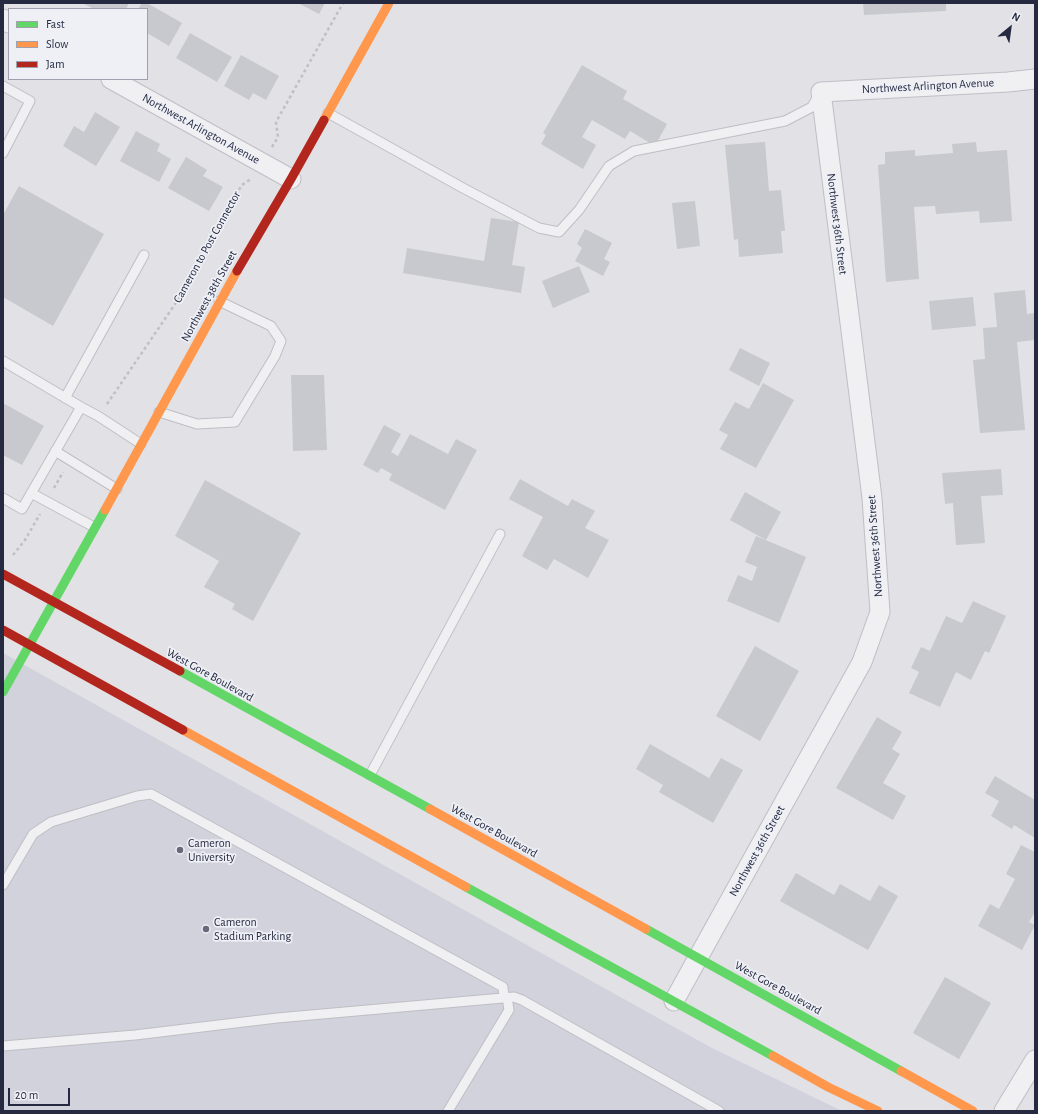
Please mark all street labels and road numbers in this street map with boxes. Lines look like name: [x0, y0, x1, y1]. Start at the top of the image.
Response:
street label: Northwest Arlington Avenue: [862, 75, 994, 97]
street label: Northwest Arlington Avenue: [140, 91, 262, 167]
street label: Northwest 36th Street: [824, 172, 850, 276]
street label: Cameron to Post Connector: [170, 189, 244, 305]
street label: Northwest 38th Street: [178, 248, 240, 344]
street label: Northwest 36th Street: [864, 495, 886, 597]
street label: West Gore Boulevard: [164, 645, 256, 705]
street label: West Gore Boulevard: [448, 801, 540, 861]
street label: Northwest 36th Street: [726, 803, 788, 899]
street label: West Gore Boulevard: [732, 958, 824, 1018]

